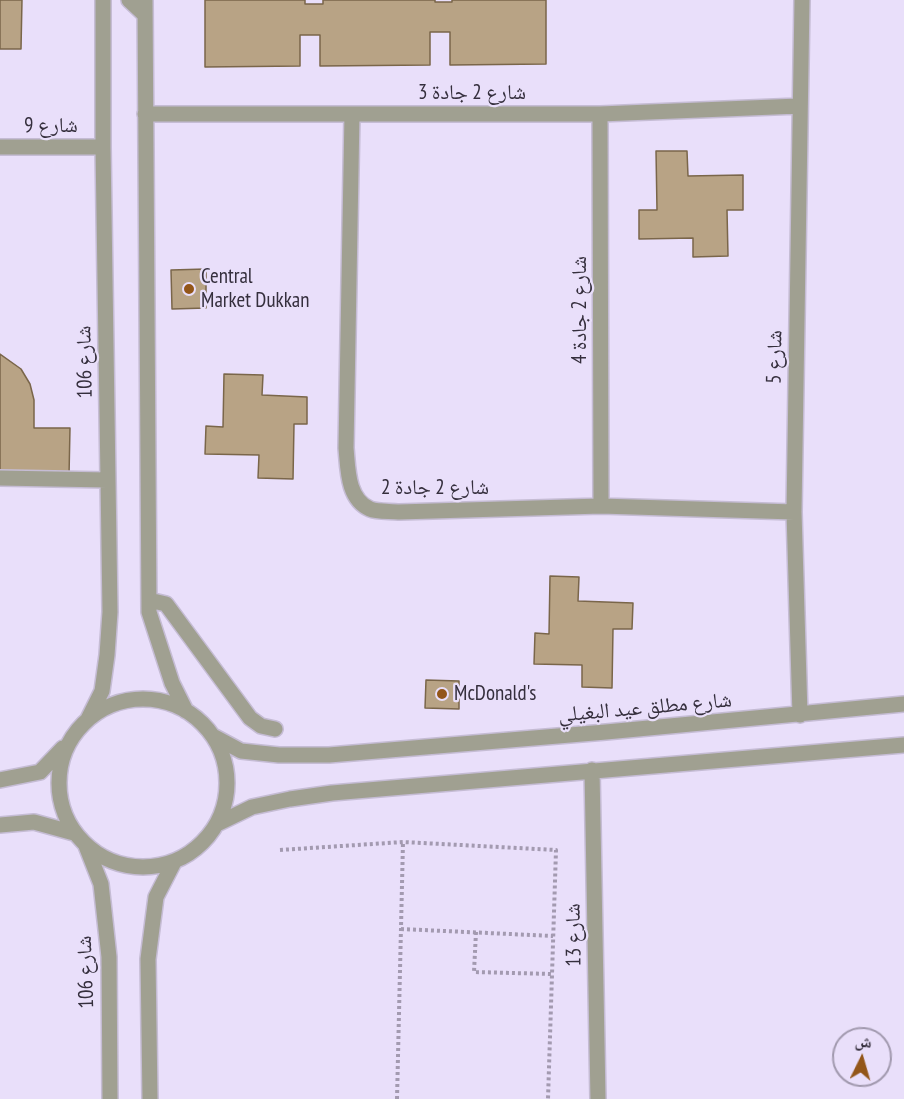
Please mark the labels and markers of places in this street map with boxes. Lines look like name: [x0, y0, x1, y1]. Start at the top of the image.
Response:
place label: Central Market Dukkan: [201, 264, 309, 314]
marker: Central Market Dukkan: [182, 282, 196, 296]
place label: McDonald's: [454, 681, 536, 707]
marker: McDonald's: [435, 687, 449, 701]

